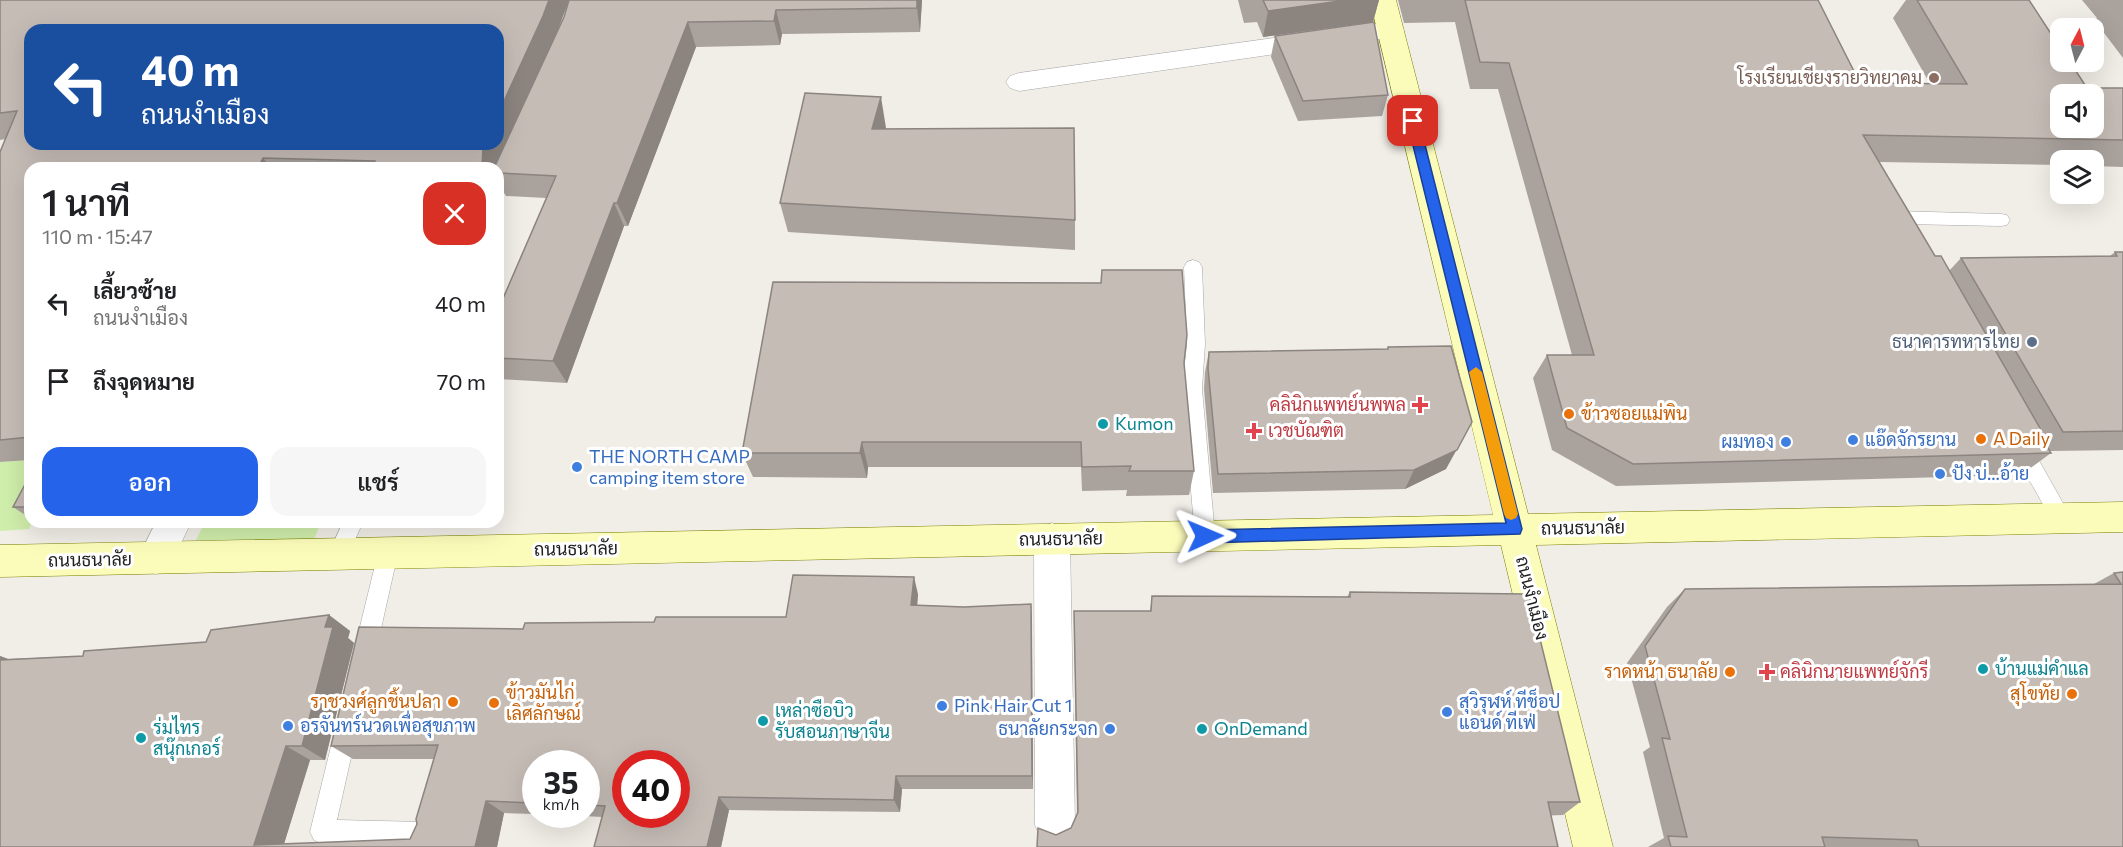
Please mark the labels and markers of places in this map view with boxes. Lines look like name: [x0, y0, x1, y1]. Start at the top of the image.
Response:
place label: โรงเรียนเชียงรายวิทยาคม: [1737, 65, 1922, 88]
marker: โรงเรียนเชียงรายวิทยาคม: [1927, 71, 1941, 85]
pin: [1387, 95, 1438, 146]
place label: ธนาคารทหารไทย: [1892, 329, 2020, 352]
marker: ธนาคารทหารไทย: [2025, 335, 2039, 349]
place label: คลินิกแพทย์นพพล: [1270, 392, 1406, 415]
marker: คลินิกแพทย์นพพล: [1411, 396, 1429, 414]
place label: ข้าวซอยแม่พิน: [1581, 402, 1688, 424]
marker: ข้าวซอยแม่พิน: [1562, 407, 1576, 421]
place label: Kumon: [1115, 412, 1174, 434]
marker: Kumon: [1096, 417, 1110, 431]
place label: เวชบัณฑิต: [1268, 419, 1344, 441]
marker: เวชบัณฑิต: [1245, 422, 1263, 440]
place label: A Daily: [1993, 427, 2050, 449]
place label: แอ๊ดจักรยาน: [1865, 428, 1956, 450]
place label: ผมทอง: [1721, 430, 1774, 452]
marker: A Daily: [1974, 432, 1988, 446]
marker: แอ๊ดจักรยาน: [1846, 433, 1860, 447]
marker: ผมทอง: [1779, 435, 1793, 449]
place label: THE NORTH CAMP camping item store: [589, 445, 750, 488]
marker: THE NORTH CAMP camping item store: [570, 460, 584, 474]
place label: ปัง บ่...อ้าย: [1952, 462, 2029, 484]
marker: ปัง บ่...อ้าย: [1933, 467, 1947, 481]
place label: บ้านแม่คำแล: [1995, 657, 2089, 679]
place label: คลินิกนายแพทย์จักรี: [1780, 659, 1928, 682]
place label: ราดหน้า ธนาลัย: [1604, 660, 1718, 682]
marker: บ้านแม่คำแล: [1976, 662, 1990, 676]
marker: คลินิกนายแพทย์จักรี: [1758, 663, 1776, 681]
marker: ราดหน้า ธนาลัย: [1723, 665, 1737, 679]
place label: ข้าวมันไก่ เลิศลักษณ์: [506, 680, 581, 724]
place label: สุโขทัย: [2010, 681, 2060, 706]
place label: ราชวงศ์ลูกชิ้นปลา: [310, 687, 441, 715]
marker: สุโขทัย: [2065, 687, 2079, 701]
place label: สุวิรุฬห์ ทีช็อป แอนด์ ทีเฟ่: [1459, 688, 1560, 733]
place label: Pink Hair Cut 1: [954, 694, 1073, 716]
marker: ราชวงศ์ลูกชิ้นปลา: [446, 695, 460, 709]
marker: ข้าวมันไก่ เลิศลักษณ์: [487, 696, 501, 710]
place label: เหล่าซือบิว รับสอนภาษาจีน: [775, 699, 890, 742]
marker: Pink Hair Cut 1: [935, 699, 949, 713]
marker: สุวิรุฬห์ ทีช็อป แอนด์ ทีเฟ่: [1440, 705, 1454, 719]
place label: อรจันทร์นวดเพื่อสุขภาพ: [300, 710, 476, 738]
marker: เหล่าซือบิว รับสอนภาษาจีน: [756, 714, 770, 728]
place label: ร่มไทร สนุ๊กเกอร์: [153, 715, 221, 761]
place label: ธนาลัยกระจก: [998, 717, 1098, 739]
place label: OnDemand: [1214, 717, 1308, 739]
marker: อรจันทร์นวดเพื่อสุขภาพ: [281, 719, 295, 733]
marker: ธนาลัยกระจก: [1103, 722, 1117, 736]
marker: OnDemand: [1195, 722, 1209, 736]
marker: ร่มไทร สนุ๊กเกอร์: [134, 731, 148, 745]

